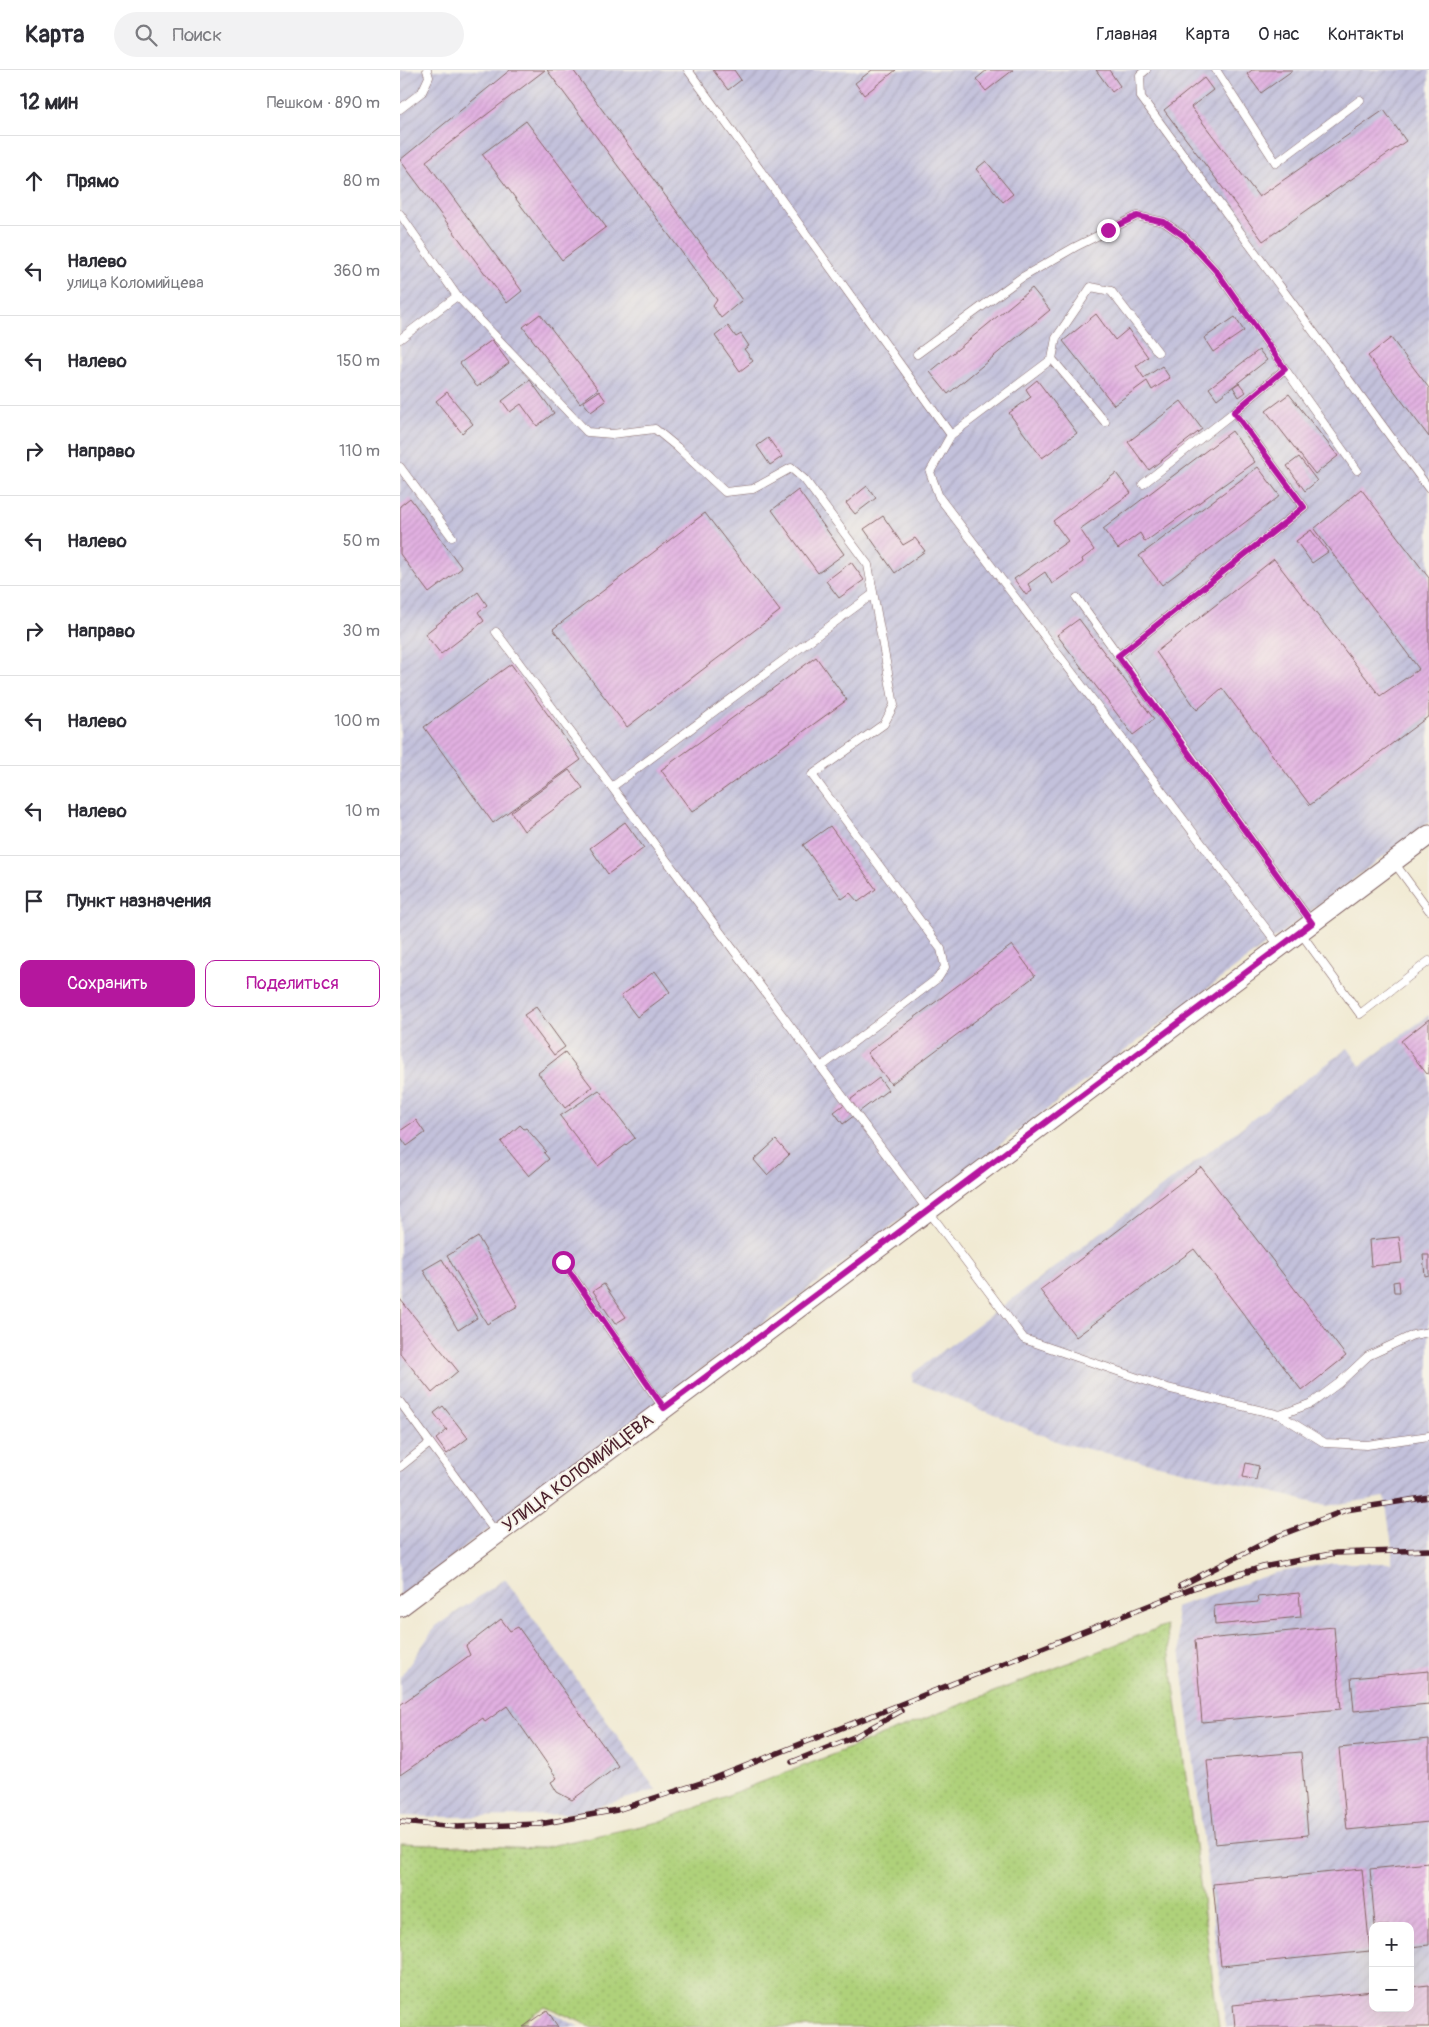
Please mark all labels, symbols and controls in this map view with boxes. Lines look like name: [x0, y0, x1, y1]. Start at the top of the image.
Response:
search box: [114, 12, 464, 57]
text: Карта: [25, 20, 84, 49]
icon: search: [132, 21, 160, 49]
text: Поиск: [172, 23, 222, 47]
text: Главная: [1096, 23, 1157, 46]
text: Карта: [1185, 23, 1230, 46]
text: О нас: [1258, 23, 1300, 46]
text: Контакты: [1328, 23, 1404, 46]
text: 12 мин: [20, 89, 78, 116]
text: Пешком · 890 m: [267, 93, 380, 113]
icon: ahead: [20, 167, 48, 195]
text: Прямо: [67, 169, 119, 193]
text: 80 m: [343, 171, 380, 191]
route end: [1097, 219, 1120, 242]
text: Налево: [67, 249, 127, 273]
icon: left: [20, 257, 48, 285]
text: 360 m: [333, 261, 380, 281]
text: улица Коломийцева: [67, 273, 204, 293]
icon: left: [20, 347, 48, 375]
text: Налево: [67, 349, 127, 373]
text: 150 m: [336, 351, 380, 371]
icon: right: [20, 437, 48, 465]
text: Направо: [67, 439, 135, 463]
text: 110 m: [339, 441, 380, 461]
icon: left: [20, 527, 48, 555]
text: Налево: [67, 529, 127, 553]
text: 50 m: [343, 531, 380, 551]
icon: right: [20, 617, 48, 645]
text: Направо: [67, 619, 135, 643]
text: 30 m: [342, 621, 380, 641]
icon: left: [20, 707, 48, 735]
text: Налево: [67, 709, 127, 733]
text: 100 m: [334, 711, 380, 731]
icon: left: [20, 797, 48, 825]
text: Налево: [67, 799, 127, 823]
text: 10 m: [345, 801, 380, 821]
icon: arrive: [20, 887, 48, 915]
text: Пункт назначения: [67, 889, 211, 913]
button: Сохранить: [20, 960, 195, 1007]
button: Поделиться: [205, 960, 380, 1007]
route start: [552, 1251, 575, 1274]
street label: УЛИЦА КОЛОМИЙЦЕВА: [498, 1408, 658, 1537]
map controls: [1369, 1922, 1414, 2012]
button: +: [1369, 1922, 1414, 1967]
button: −: [1369, 1967, 1414, 2012]

